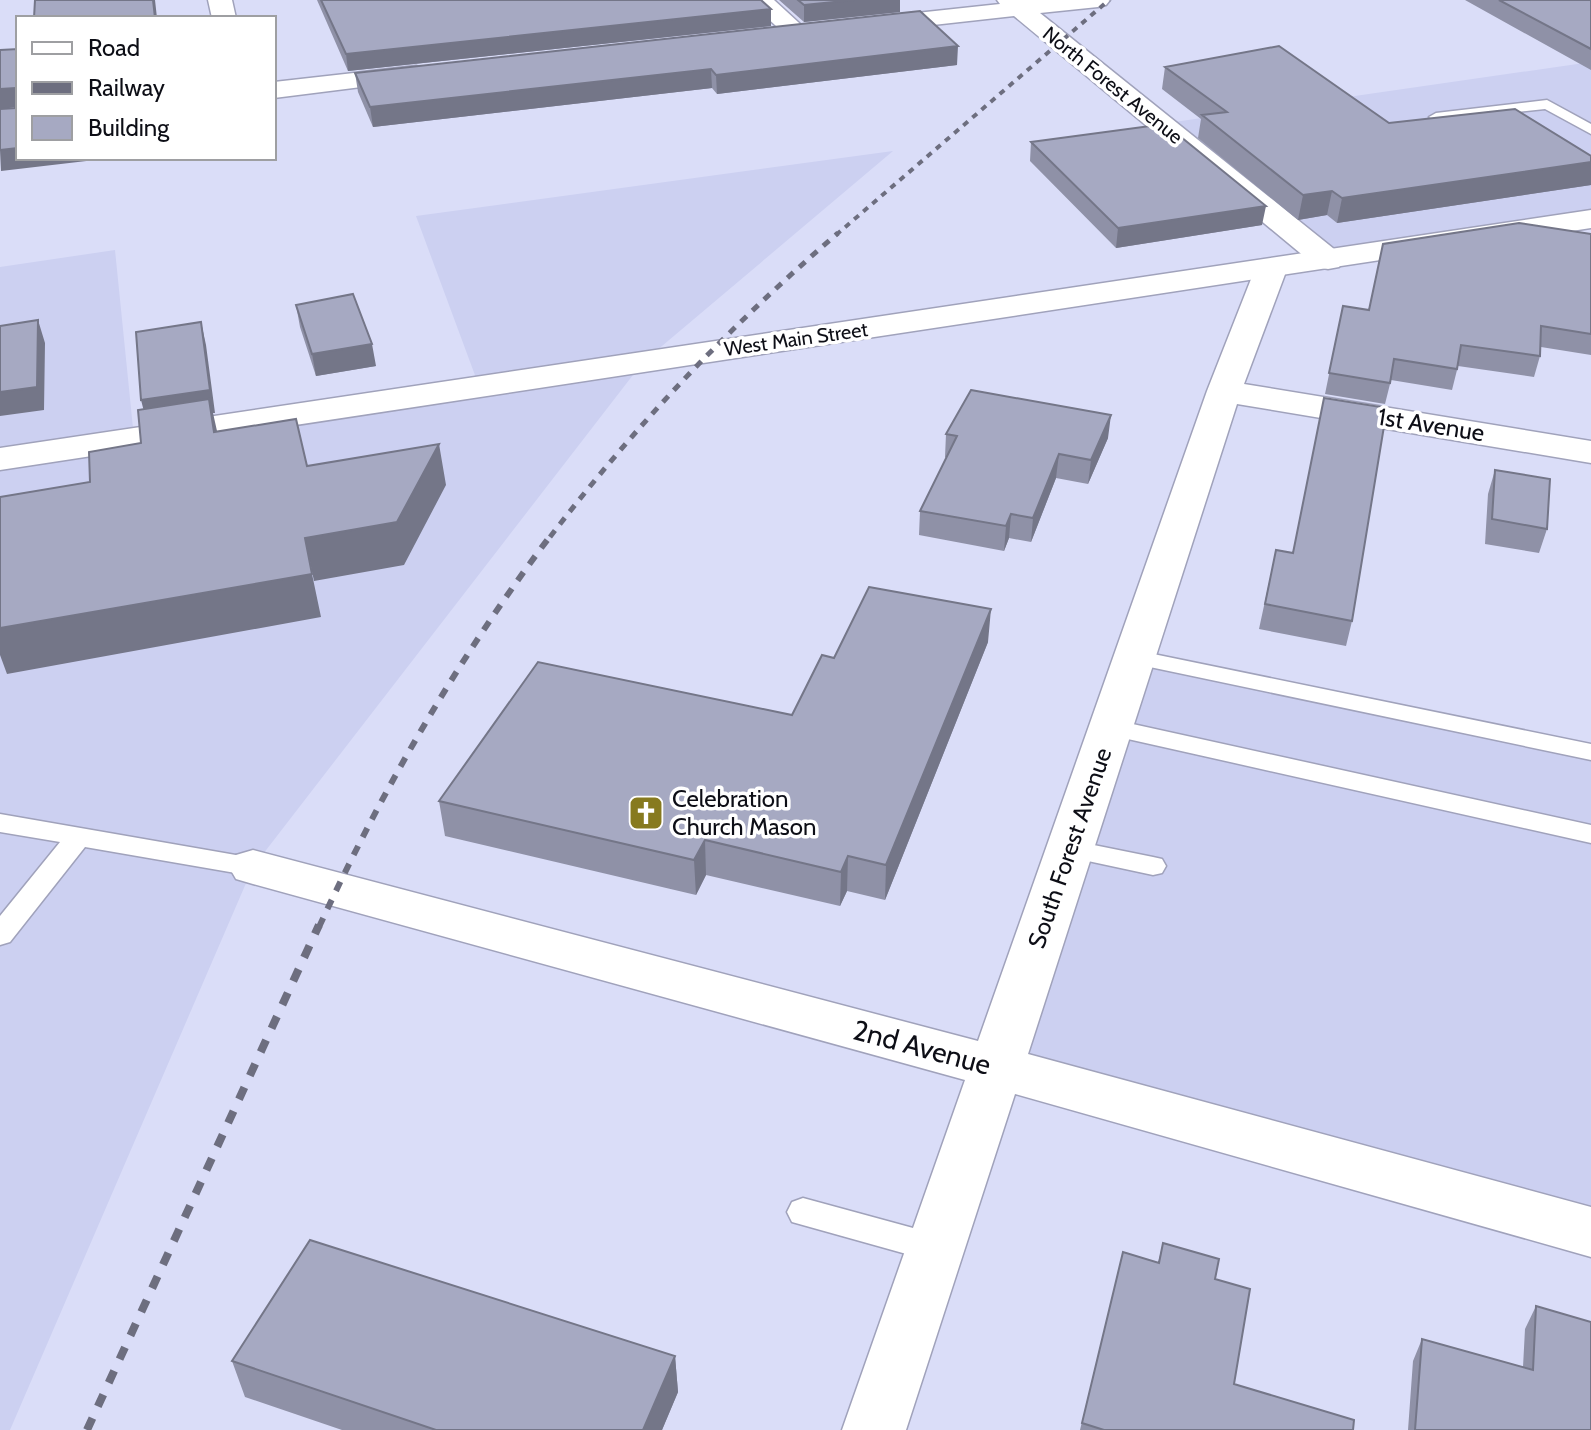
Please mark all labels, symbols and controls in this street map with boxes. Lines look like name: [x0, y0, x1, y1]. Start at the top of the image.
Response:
legend: [16, 16, 276, 160]
street label: North Forest Avenue: [1038, 21, 1188, 149]
text: Road: [88, 33, 140, 62]
text: Railway: [88, 73, 165, 102]
text: Building: [88, 113, 170, 142]
street label: West Main Street: [723, 317, 870, 361]
street label: 1st Avenue: [1376, 402, 1486, 447]
street label: South Forest Avenue: [1022, 744, 1117, 952]
place label: Celebration Church Mason: [672, 784, 816, 841]
church icon: Celebration Church Mason: [627, 794, 665, 832]
street label: 2nd Avenue: [850, 1012, 994, 1082]

